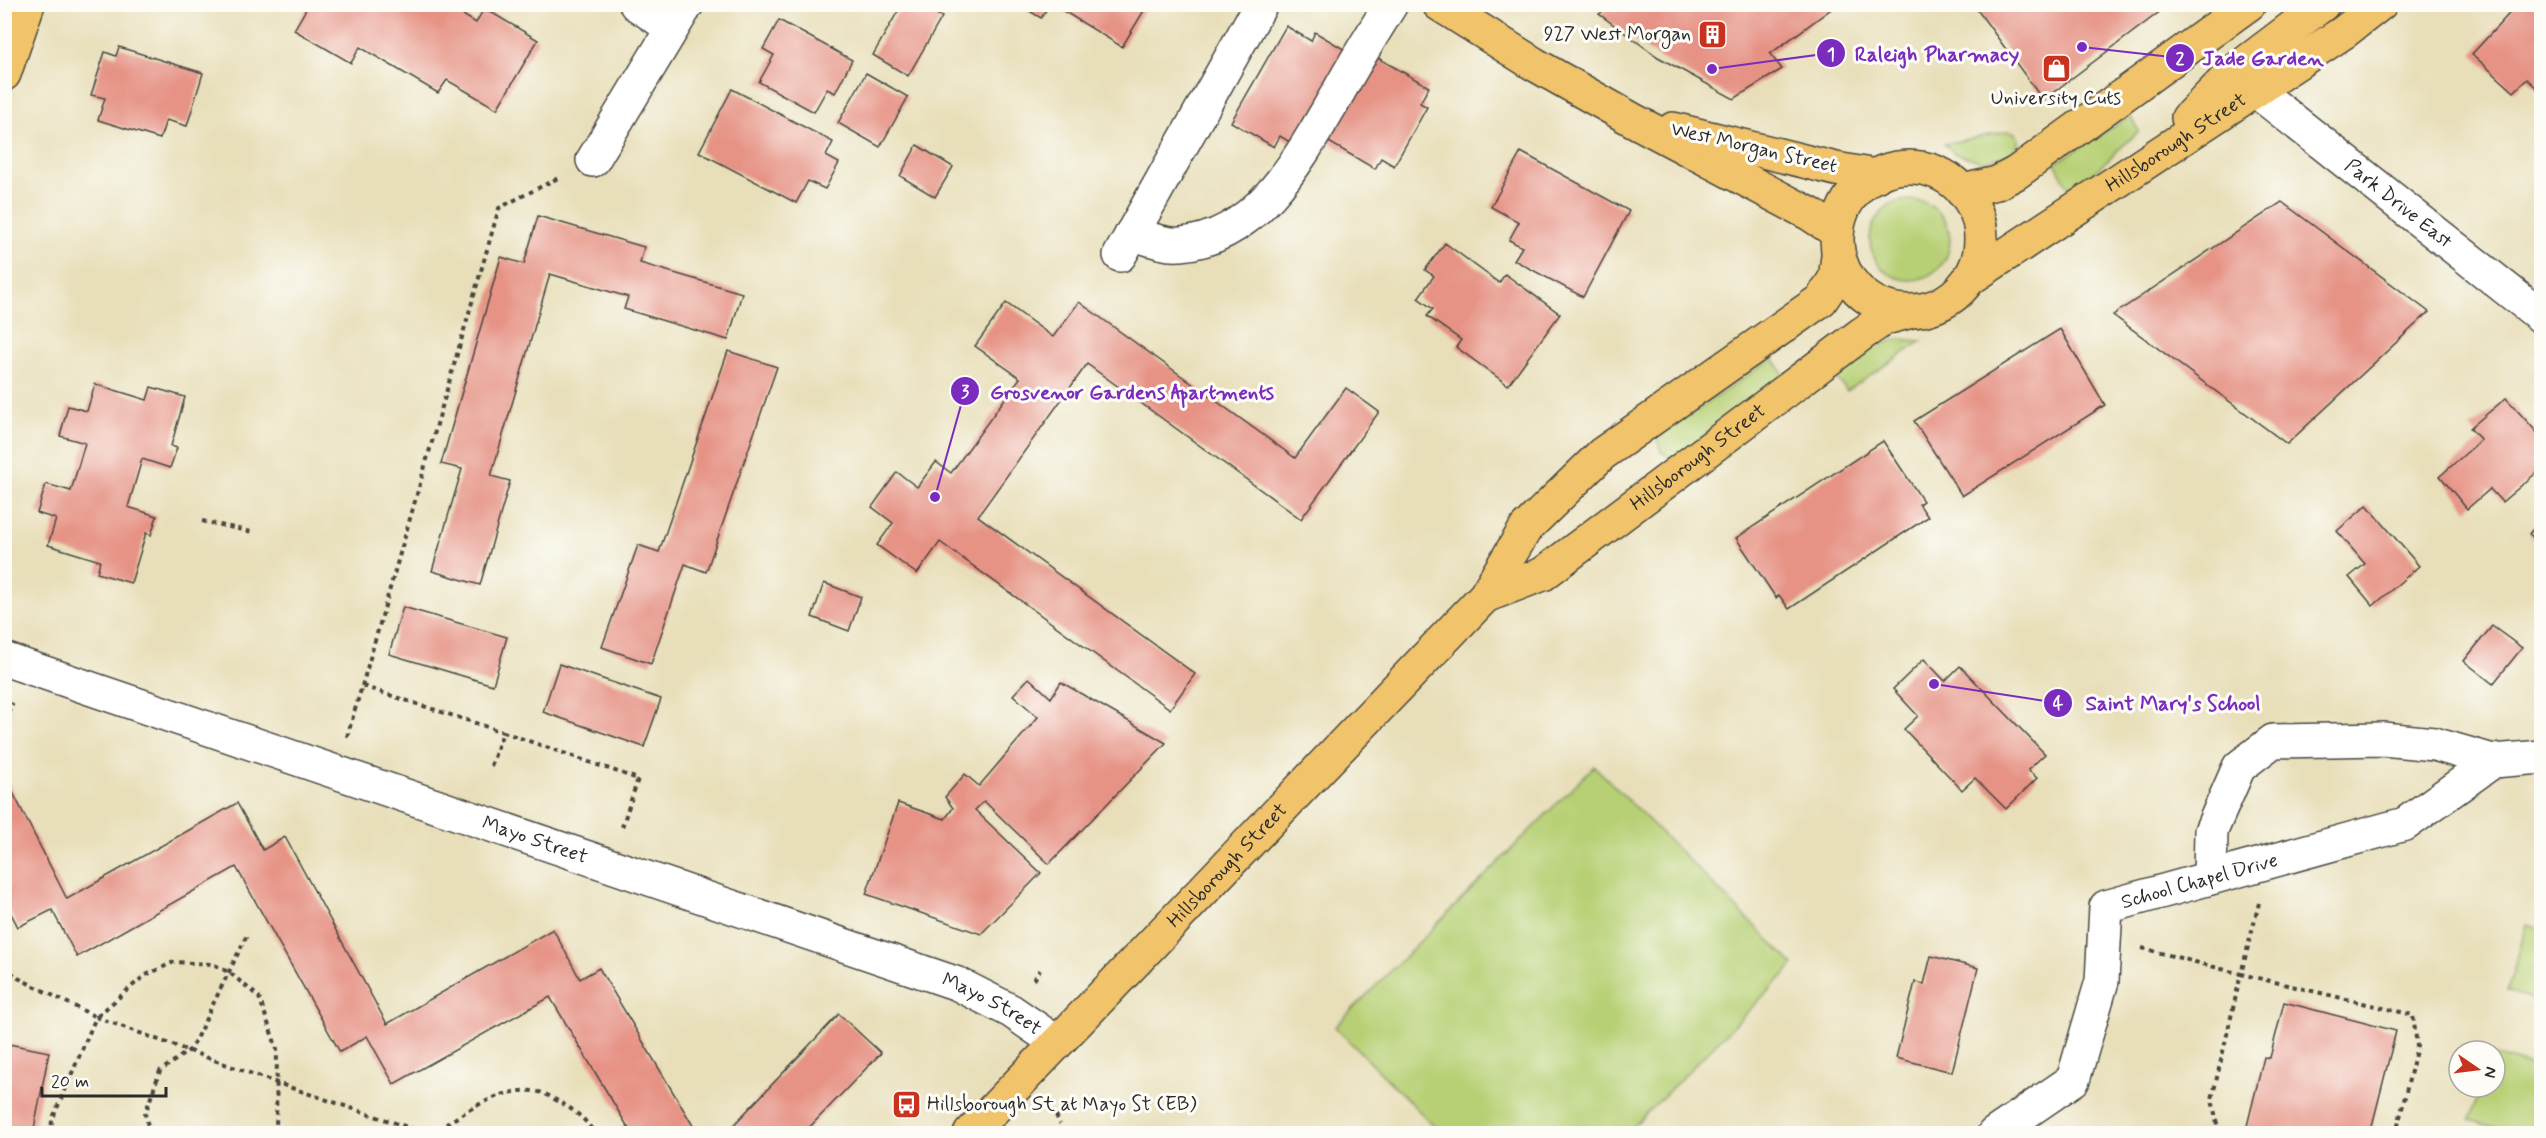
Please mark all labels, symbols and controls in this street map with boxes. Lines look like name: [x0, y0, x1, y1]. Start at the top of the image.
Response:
building icon: 927 West Morgan: [1696, 18, 1728, 50]
place label: 927 West Morgan: [1544, 21, 1691, 49]
callout: Raleigh Pharmacy: [1816, 34, 2029, 73]
callout: Jade Garden: [2165, 38, 2331, 77]
text: Raleigh Pharmacy: [1855, 41, 2019, 69]
text: 1: [1827, 43, 1835, 67]
text: Jade Garden: [2202, 45, 2324, 73]
text: 2: [2176, 47, 2185, 71]
shop icon: University Cuts: [2040, 52, 2072, 84]
place label: University Cuts: [1991, 85, 2121, 112]
street label: Hillsborough Street: [2100, 86, 2252, 199]
street label: West Morgan Street: [1668, 116, 1840, 181]
street label: Park Drive East: [2339, 153, 2458, 255]
callout: Grosvenor Gardens Apartments: [950, 372, 1284, 411]
text: Grosvenor Gardens Apartments: [990, 379, 1275, 408]
text: 3: [961, 380, 970, 404]
street label: Hillsborough Street: [1625, 397, 1771, 517]
callout: Saint Mary's School: [2043, 683, 2273, 722]
text: Saint Mary's School: [2085, 690, 2261, 718]
text: 4: [2053, 692, 2064, 716]
street label: Hillsborough Street: [1161, 797, 1294, 934]
street label: Mayo Street: [479, 809, 591, 870]
street label: School Chapel Drive: [2118, 846, 2281, 916]
street label: Mayo Street: [939, 966, 1047, 1042]
north arrow: [2447, 1039, 2507, 1099]
scale bar: [42, 1060, 166, 1098]
text: N: [2479, 1065, 2502, 1080]
text: 20 m: [51, 1070, 89, 1094]
bus stop icon: Hillsborough St at Mayo St (EB): [890, 1088, 922, 1120]
place label: Hillsborough St at Mayo St (EB): [927, 1091, 1197, 1118]

